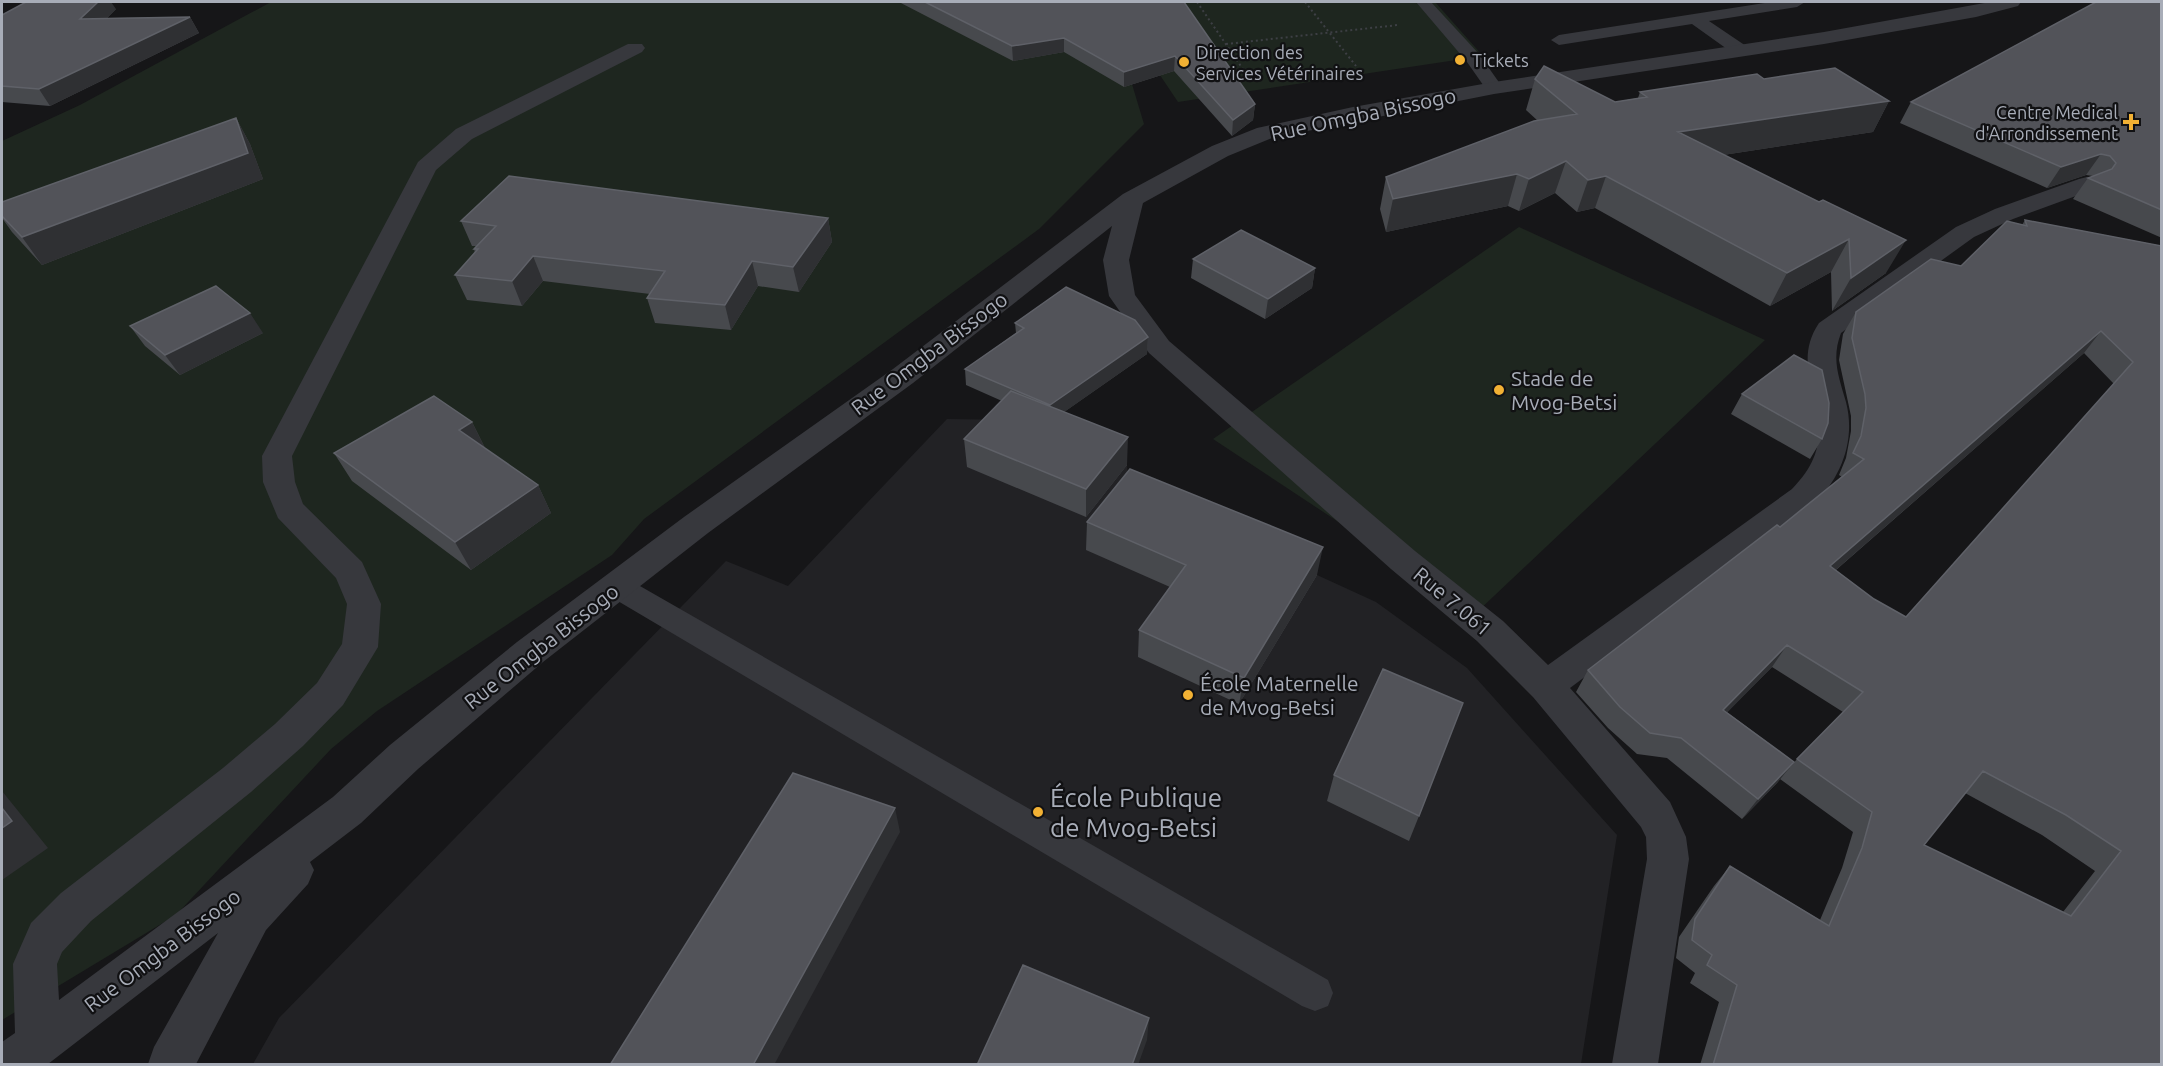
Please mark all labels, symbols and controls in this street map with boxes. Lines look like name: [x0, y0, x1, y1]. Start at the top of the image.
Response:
place label: Direction des Services Vétérinaires: [1196, 42, 1363, 83]
place label: Tickets: [1472, 50, 1529, 70]
marker: Tickets: [1453, 53, 1467, 67]
marker: Direction des Services Vétérinaires: [1177, 55, 1191, 69]
street label: Rue Omgba Bissogo: [1268, 83, 1458, 145]
place label: Centre Medical d'Arrondissement: [1975, 102, 2118, 143]
marker: Centre Medical d'Arrondissement: [2122, 113, 2140, 131]
street label: Rue Omgba Bissogo: [846, 286, 1012, 420]
place label: Stade de Mvog-Betsi: [1511, 366, 1617, 414]
marker: Stade de Mvog-Betsi: [1492, 383, 1506, 397]
street label: Rue 7.061: [1409, 562, 1497, 640]
street label: Rue Omgba Bissogo: [459, 578, 623, 714]
place label: École Maternelle de Mvog-Betsi: [1200, 671, 1359, 719]
marker: École Maternelle de Mvog-Betsi: [1181, 688, 1195, 702]
place label: École Publique de Mvog-Betsi: [1050, 782, 1222, 842]
marker: École Publique de Mvog-Betsi: [1031, 805, 1045, 819]
street label: Rue Omgba Bissogo: [79, 883, 245, 1017]

